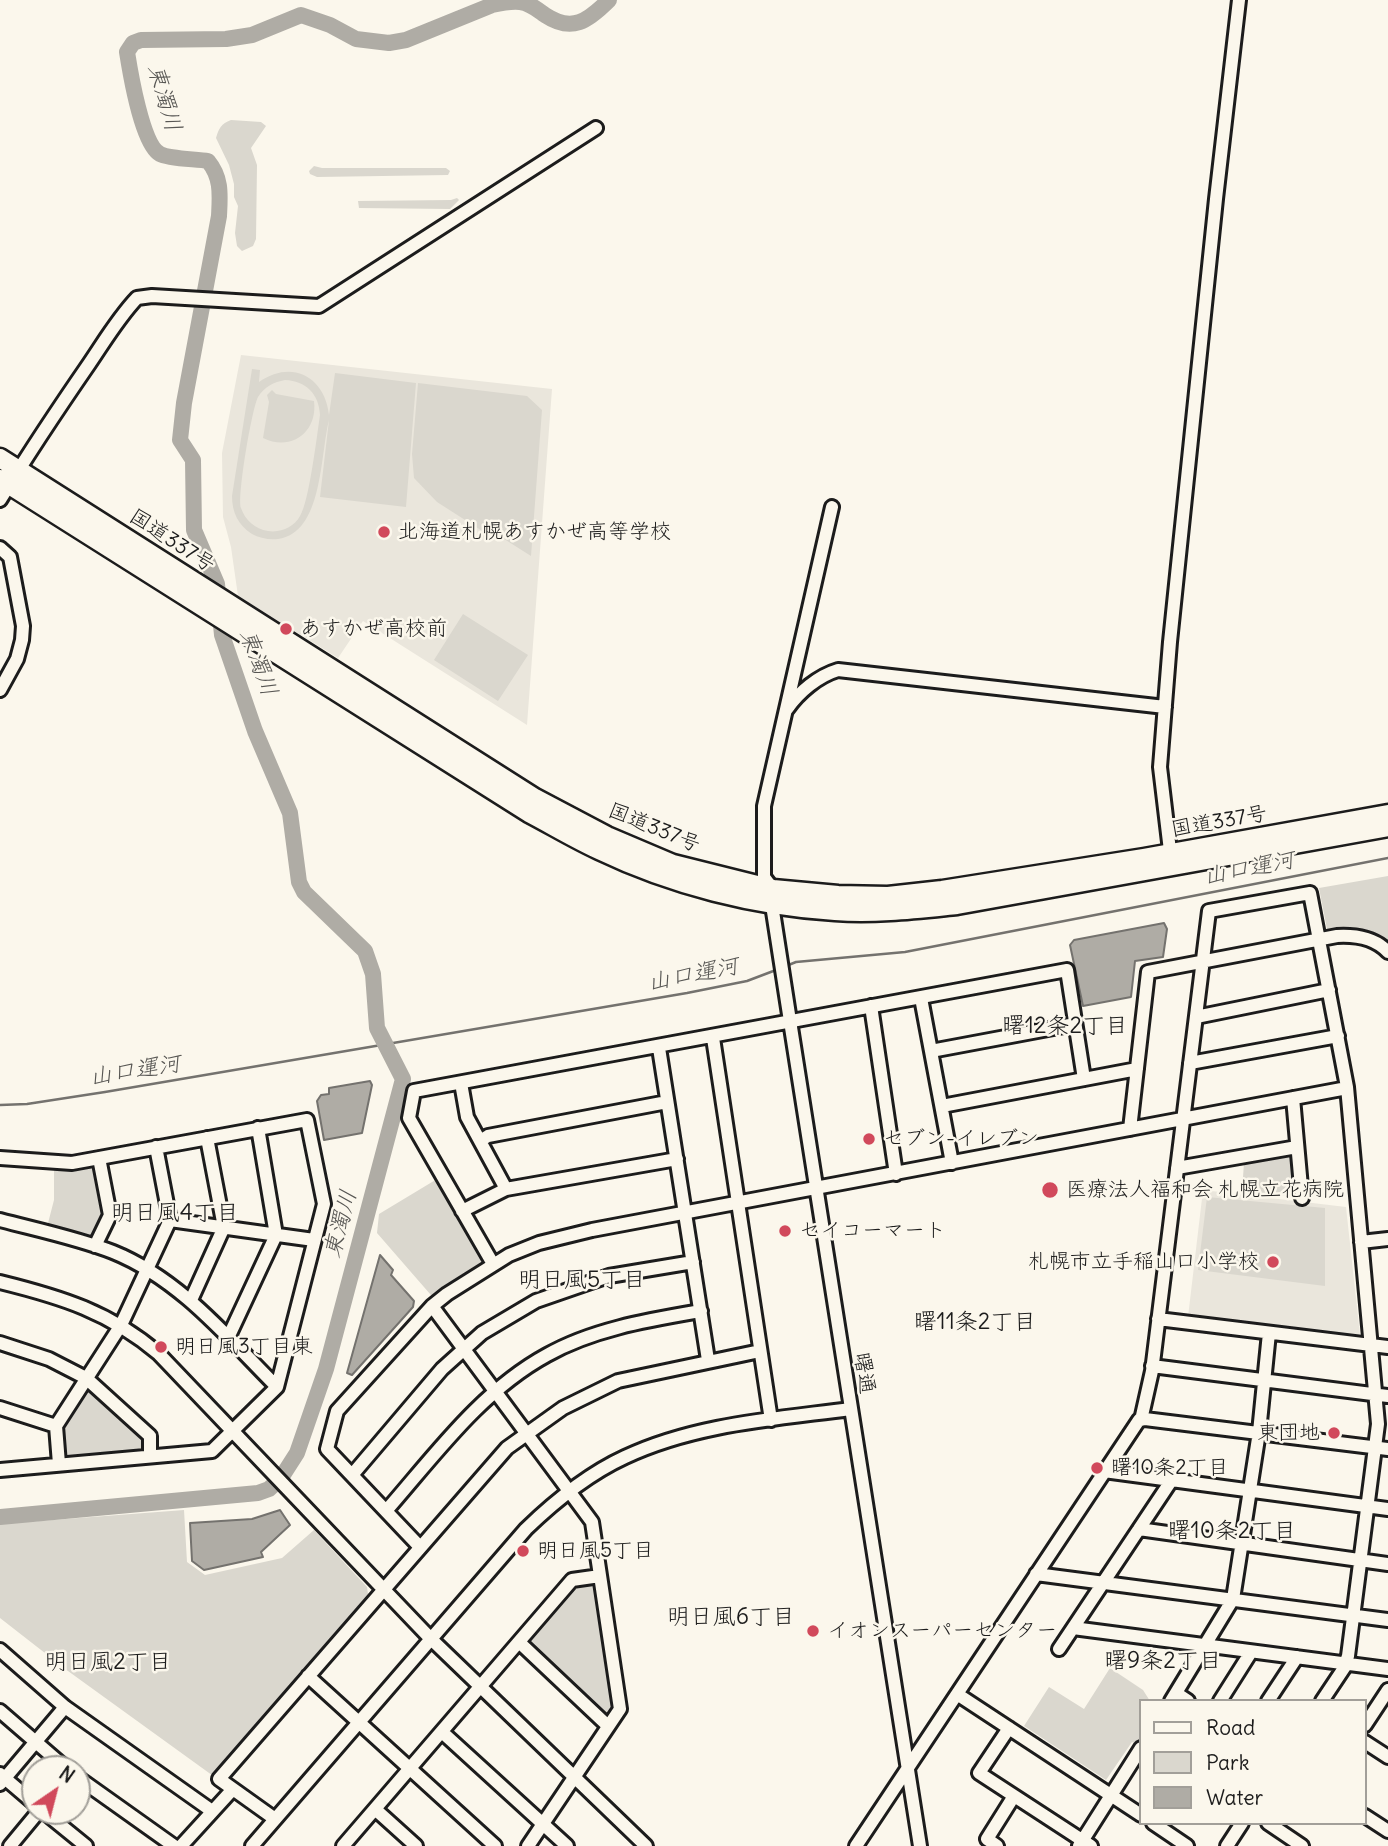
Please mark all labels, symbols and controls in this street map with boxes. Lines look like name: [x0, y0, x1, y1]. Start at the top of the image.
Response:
water label: 東濁川: [141, 61, 187, 135]
street label: 国道337号: [124, 504, 220, 578]
place label: 北海道札幌あすかぜ高等学校: [398, 519, 671, 545]
marker: 北海道札幌あすかぜ高等学校: [376, 524, 392, 540]
place label: あすかぜ高校前: [300, 616, 447, 642]
marker: あすかぜ高校前: [278, 621, 294, 637]
water label: 東濁川: [233, 626, 283, 700]
street label: 国道337号: [604, 798, 704, 858]
street label: 国道337号: [1169, 801, 1269, 843]
water label: 山口運河: [1201, 847, 1297, 891]
water label: 山口運河: [645, 953, 741, 997]
district label: 曙12条2丁目: [1002, 1012, 1128, 1040]
water label: 山口運河: [87, 1050, 183, 1092]
place label: セブン-イレブン: [883, 1126, 1039, 1152]
marker: セブン-イレブン: [861, 1131, 877, 1147]
place label: 医療法人福和会 札幌立花病院: [1066, 1177, 1344, 1203]
marker: 医療法人福和会 札幌立花病院: [1040, 1180, 1060, 1200]
water label: 東濁川: [319, 1187, 363, 1261]
district label: 明日風4丁目: [111, 1199, 239, 1227]
place label: セイコーマート: [799, 1218, 946, 1244]
marker: セイコーマート: [777, 1223, 793, 1239]
place label: 札幌市立手稲山口小学校: [1028, 1249, 1259, 1275]
marker: 札幌市立手稲山口小学校: [1265, 1254, 1281, 1270]
district label: 明日風5丁目: [518, 1266, 646, 1294]
district label: 曙11条2丁目: [914, 1308, 1036, 1336]
place label: 明日風3丁目東: [175, 1334, 313, 1360]
marker: 明日風3丁目東: [153, 1339, 169, 1355]
street label: 曙通: [848, 1350, 880, 1396]
place label: 東団地: [1257, 1420, 1320, 1446]
marker: 東団地: [1326, 1425, 1342, 1441]
place label: 曙10条2丁目: [1111, 1455, 1229, 1481]
marker: 曙10条2丁目: [1089, 1460, 1105, 1476]
district label: 曙10条2丁目: [1168, 1517, 1296, 1545]
place label: 明日風5丁目: [537, 1538, 654, 1564]
marker: 明日風5丁目: [515, 1543, 531, 1559]
district label: 明日風6丁目: [667, 1603, 795, 1631]
place label: イオンスーパーセンター: [827, 1618, 1057, 1644]
marker: イオンスーパーセンター: [805, 1623, 821, 1639]
district label: 曙9条2丁目: [1104, 1647, 1222, 1675]
district label: 明日風2丁目: [44, 1648, 172, 1676]
legend: [1140, 1699, 1367, 1825]
text: Road: [1206, 1714, 1255, 1741]
text: Park: [1206, 1749, 1249, 1776]
north arrow: [21, 1755, 91, 1825]
text: N: [55, 1761, 79, 1788]
text: Water: [1206, 1784, 1263, 1811]

